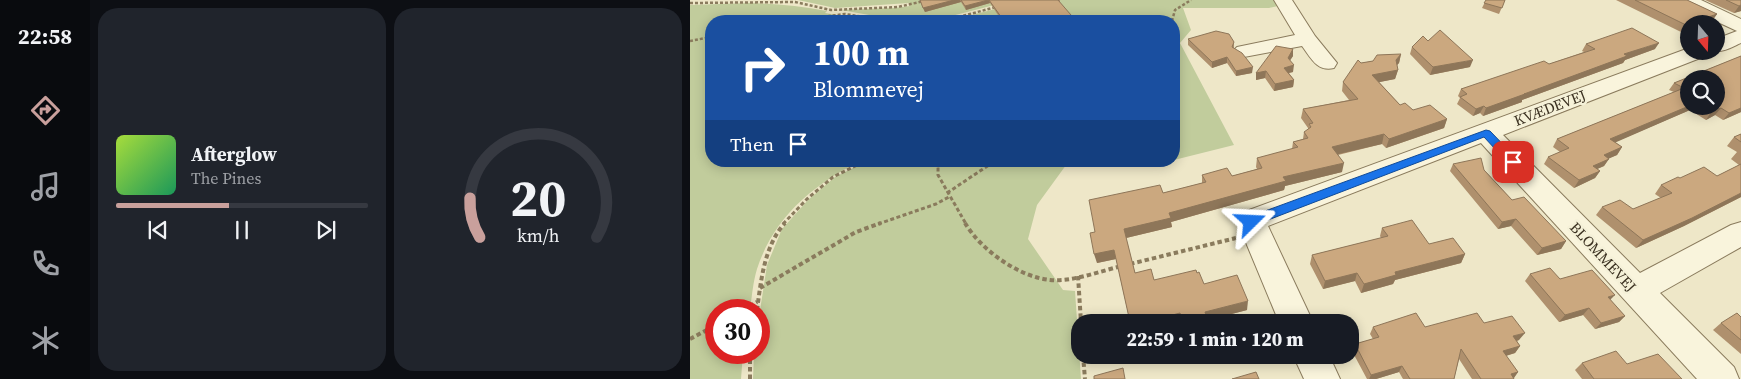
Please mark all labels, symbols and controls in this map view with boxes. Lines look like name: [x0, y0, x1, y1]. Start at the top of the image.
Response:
north arrow: [1680, 15, 1725, 60]
map controls: [1680, 15, 1725, 115]
text: 22:58: [18, 21, 72, 51]
text: 100 m: [813, 29, 909, 77]
icon: right: [730, 35, 795, 100]
button: search: [1680, 70, 1725, 115]
text: Blommevej: [813, 74, 924, 104]
street label: KVÆDEVEJ: [1511, 84, 1589, 131]
icon: directions: [28, 93, 63, 128]
icon: arrive: [784, 130, 812, 158]
text: Then: [730, 131, 774, 157]
text: Afterglow: [191, 141, 277, 167]
pin: [1492, 141, 1534, 183]
icon: arrive: [1499, 148, 1527, 176]
text: 20: [510, 162, 566, 233]
text: The Pines: [191, 167, 261, 189]
icon: music: [28, 169, 63, 204]
position arrow: [1224, 195, 1276, 247]
icon: previous: [144, 216, 172, 244]
icon: pause: [228, 216, 256, 244]
icon: next: [312, 216, 340, 244]
street label: BLOMMEVEJ: [1565, 217, 1642, 297]
text: km/h: [517, 223, 560, 248]
icon: phone: [28, 246, 63, 281]
speed limit sign: 30: [705, 299, 770, 364]
icon: climate: [28, 323, 63, 358]
text: 22:59 · 1 min · 120 m: [1126, 326, 1304, 352]

